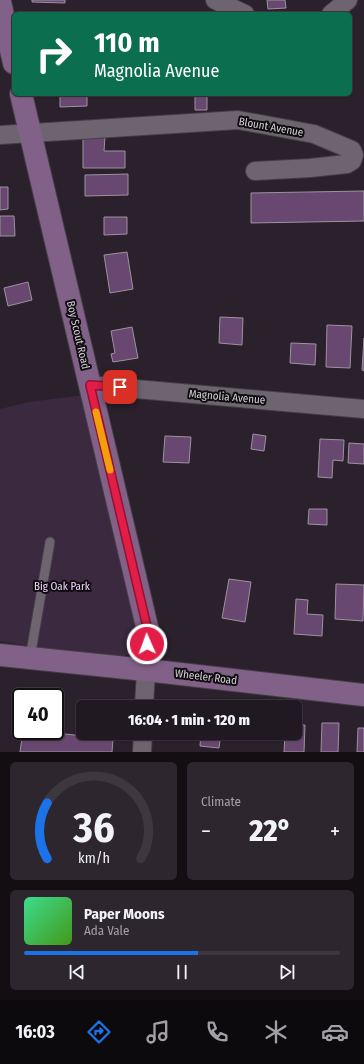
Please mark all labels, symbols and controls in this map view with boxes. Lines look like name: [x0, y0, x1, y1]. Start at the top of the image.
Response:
text: 110 m: [94, 26, 160, 59]
icon: right: [28, 28, 80, 80]
text: Magnolia Avenue: [94, 60, 219, 82]
street label: Blount Avenue: [238, 115, 304, 139]
street label: Boy Scout Road: [64, 300, 92, 370]
pin: [103, 370, 137, 404]
icon: arrive: [109, 376, 131, 398]
street label: Magnolia Avenue: [188, 387, 266, 407]
park label: Big Oak Park: [34, 580, 91, 593]
position arrow: [126, 623, 168, 665]
street label: Wheeler Road: [174, 667, 238, 687]
speed limit sign: 40: [12, 688, 64, 740]
text: 16:04 · 1 min · 120 m: [128, 711, 250, 729]
text: Climate: [201, 794, 241, 809]
text: 36: [72, 803, 114, 853]
text: 22°: [249, 813, 292, 849]
text: −: [201, 818, 211, 845]
text: +: [330, 818, 340, 845]
text: km/h: [78, 850, 109, 867]
text: Paper Moons: [84, 905, 165, 923]
text: Ada Vale: [84, 923, 129, 938]
icon: previous: [66, 961, 88, 983]
icon: pause: [171, 961, 193, 983]
icon: next: [276, 961, 298, 983]
icon: directions: [85, 1018, 113, 1046]
icon: music: [144, 1018, 172, 1046]
icon: phone: [203, 1018, 231, 1046]
icon: climate: [262, 1018, 290, 1046]
icon: car: [321, 1018, 349, 1046]
text: 16:03: [15, 1021, 55, 1043]

